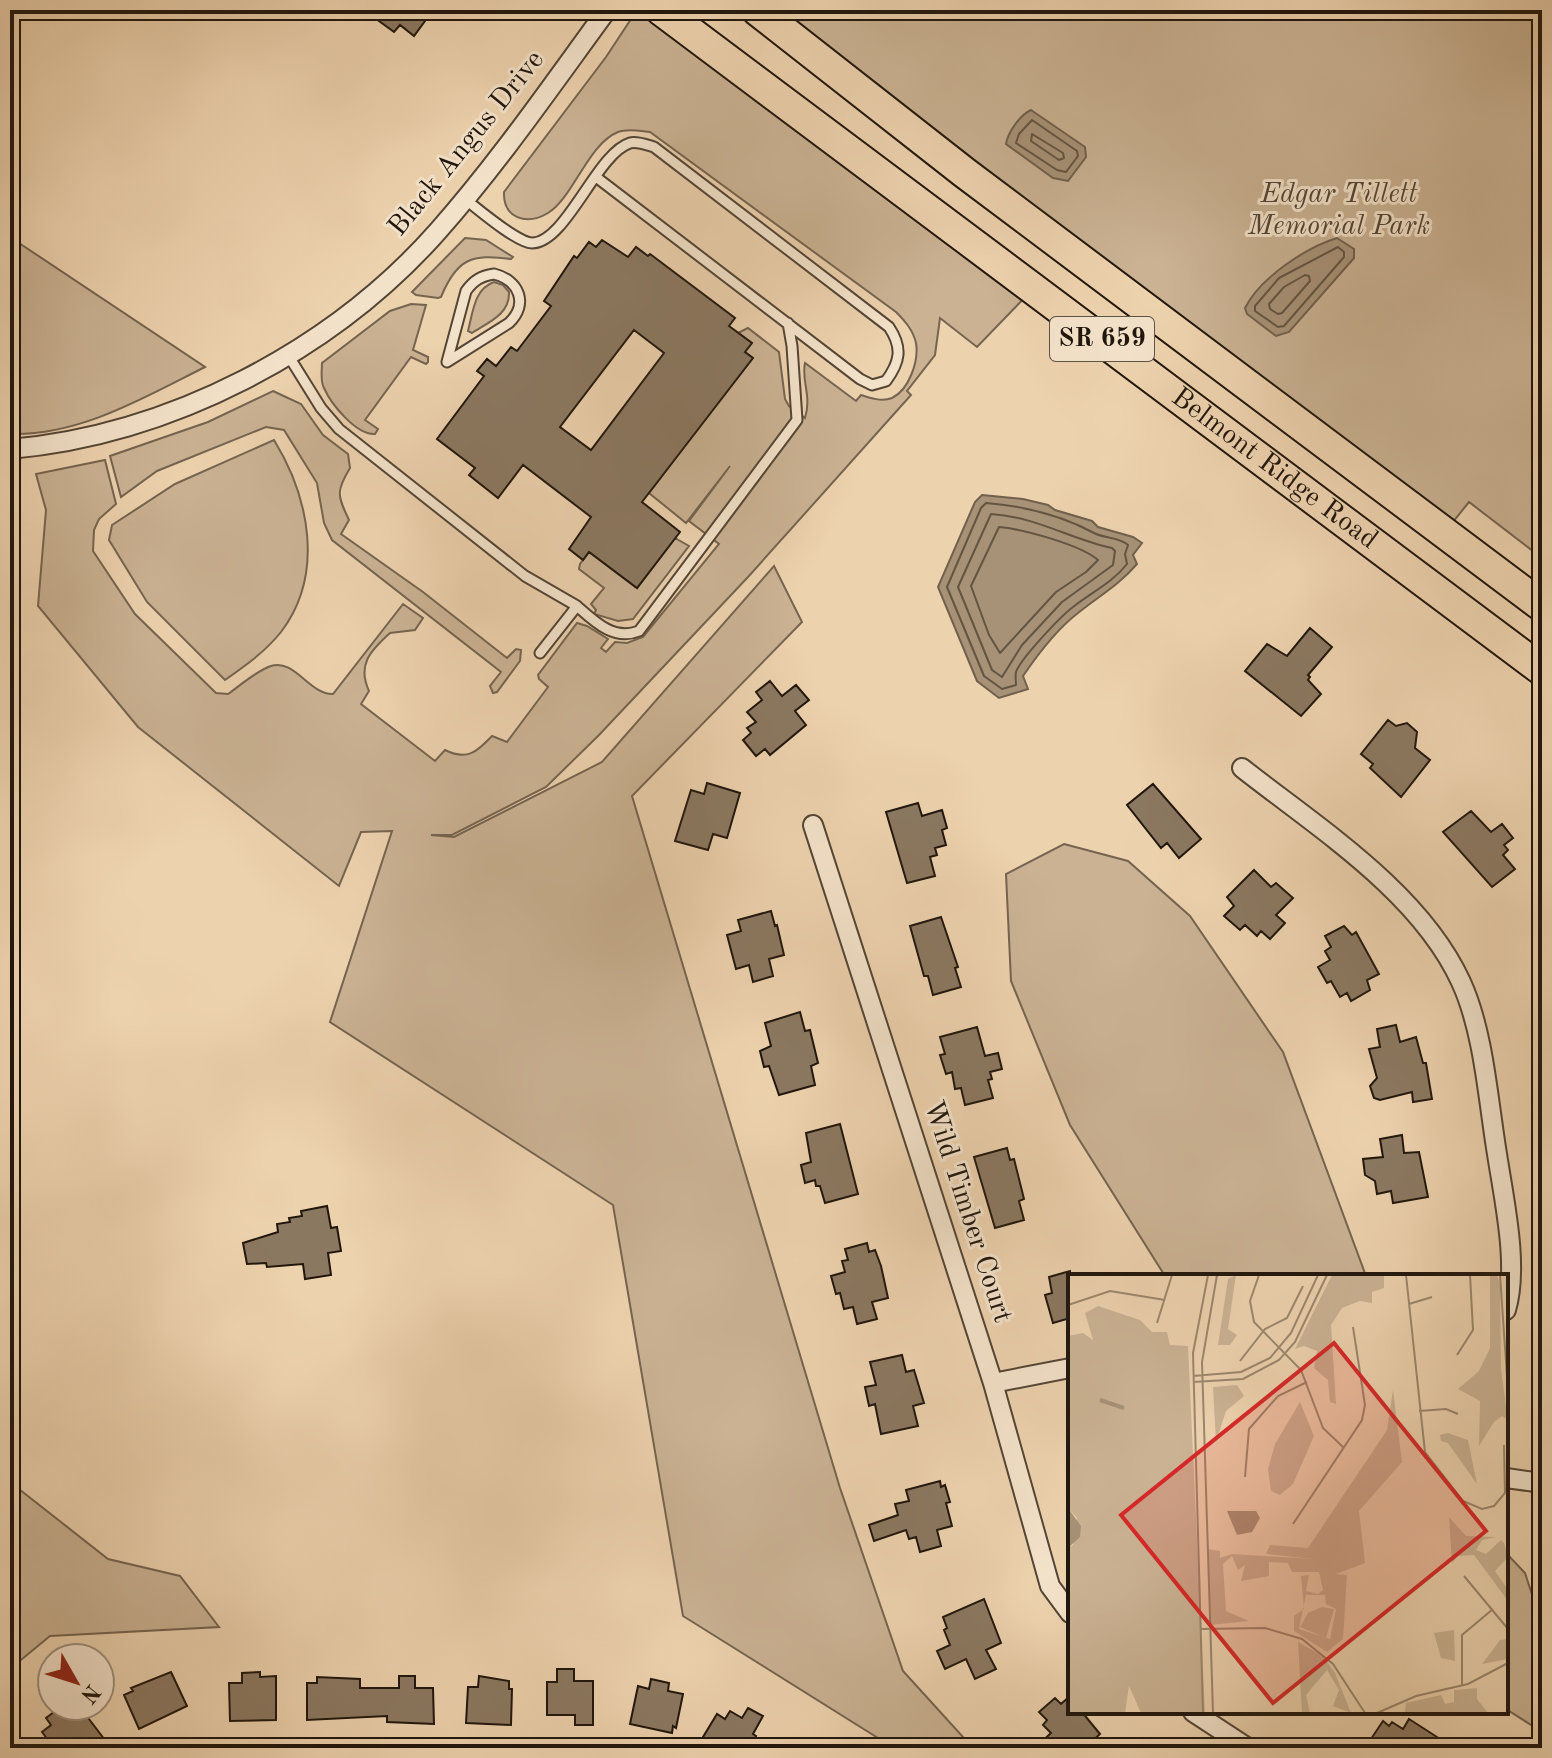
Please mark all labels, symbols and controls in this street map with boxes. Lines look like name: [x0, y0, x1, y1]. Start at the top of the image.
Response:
street label: Black Angus Drive: [384, 46, 550, 242]
park label: Edgar Tillett Memorial Park: [1247, 181, 1430, 241]
road number: SR 659: [1050, 317, 1154, 361]
street label: Belmont Ridge Road: [1166, 383, 1382, 555]
street label: Wild Timber Court: [918, 1098, 1016, 1326]
inset map: [1068, 1274, 1508, 1714]
north arrow: [36, 1642, 116, 1722]
text: N: [76, 1680, 104, 1707]

